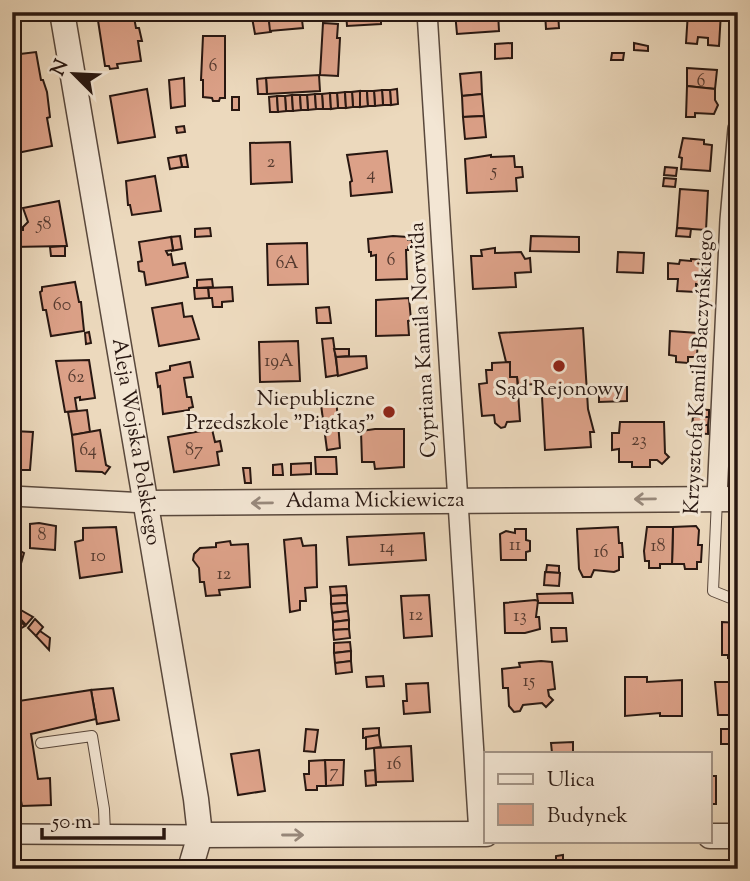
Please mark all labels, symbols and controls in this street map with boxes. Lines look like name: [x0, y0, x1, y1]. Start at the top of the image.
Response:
north arrow: [38, 38, 108, 108]
house number: 6: [209, 54, 218, 80]
text: N: [45, 56, 76, 81]
house number: 6: [697, 69, 706, 95]
house number: 2: [267, 150, 276, 176]
house number: 5: [490, 159, 497, 185]
house number: 4: [366, 162, 376, 188]
house number: 58: [35, 212, 52, 238]
street label: Cypriana Kamila Norwida: [403, 221, 445, 459]
street label: Krzysztofa Kamila Baczyńskiego: [678, 229, 722, 515]
house number: 6: [387, 248, 396, 274]
house number: 6A: [275, 251, 299, 277]
house number: 60: [53, 293, 71, 319]
street label: Aleja Wojska Polskiego: [103, 336, 168, 548]
house number: 19A: [264, 349, 294, 375]
marker: Sąd Rejonowy: [551, 358, 567, 374]
house number: 62: [67, 365, 85, 391]
place label: Sąd Rejonowy: [495, 375, 624, 405]
place label: Niepubliczne Przedszkole "Piątka5": [186, 385, 375, 439]
marker: Niepubliczne Przedszkole "Piątka5": [381, 404, 397, 420]
house number: 23: [631, 428, 647, 454]
house number: 64: [79, 438, 97, 464]
house number: 87: [185, 438, 203, 464]
street label: Adama Mickiewicza: [285, 486, 465, 517]
one-way arrow: [634, 492, 657, 506]
one-way arrow: [250, 497, 273, 510]
house number: 8: [38, 523, 47, 549]
house number: 11: [509, 533, 521, 559]
house number: 18: [650, 534, 666, 560]
house number: 14: [379, 535, 395, 561]
house number: 16: [593, 540, 609, 566]
house number: 10: [90, 544, 106, 570]
house number: 12: [217, 562, 232, 588]
house number: 12: [409, 603, 424, 629]
house number: 13: [513, 604, 527, 630]
house number: 15: [523, 669, 535, 695]
house number: 16: [386, 752, 402, 778]
legend: [484, 752, 712, 842]
house number: 7: [329, 760, 339, 786]
text: Ulica: [547, 766, 595, 796]
scale bar: [42, 797, 164, 841]
text: Budynek: [547, 802, 628, 832]
text: 50 m: [51, 808, 92, 838]
one-way arrow: [281, 828, 304, 842]

